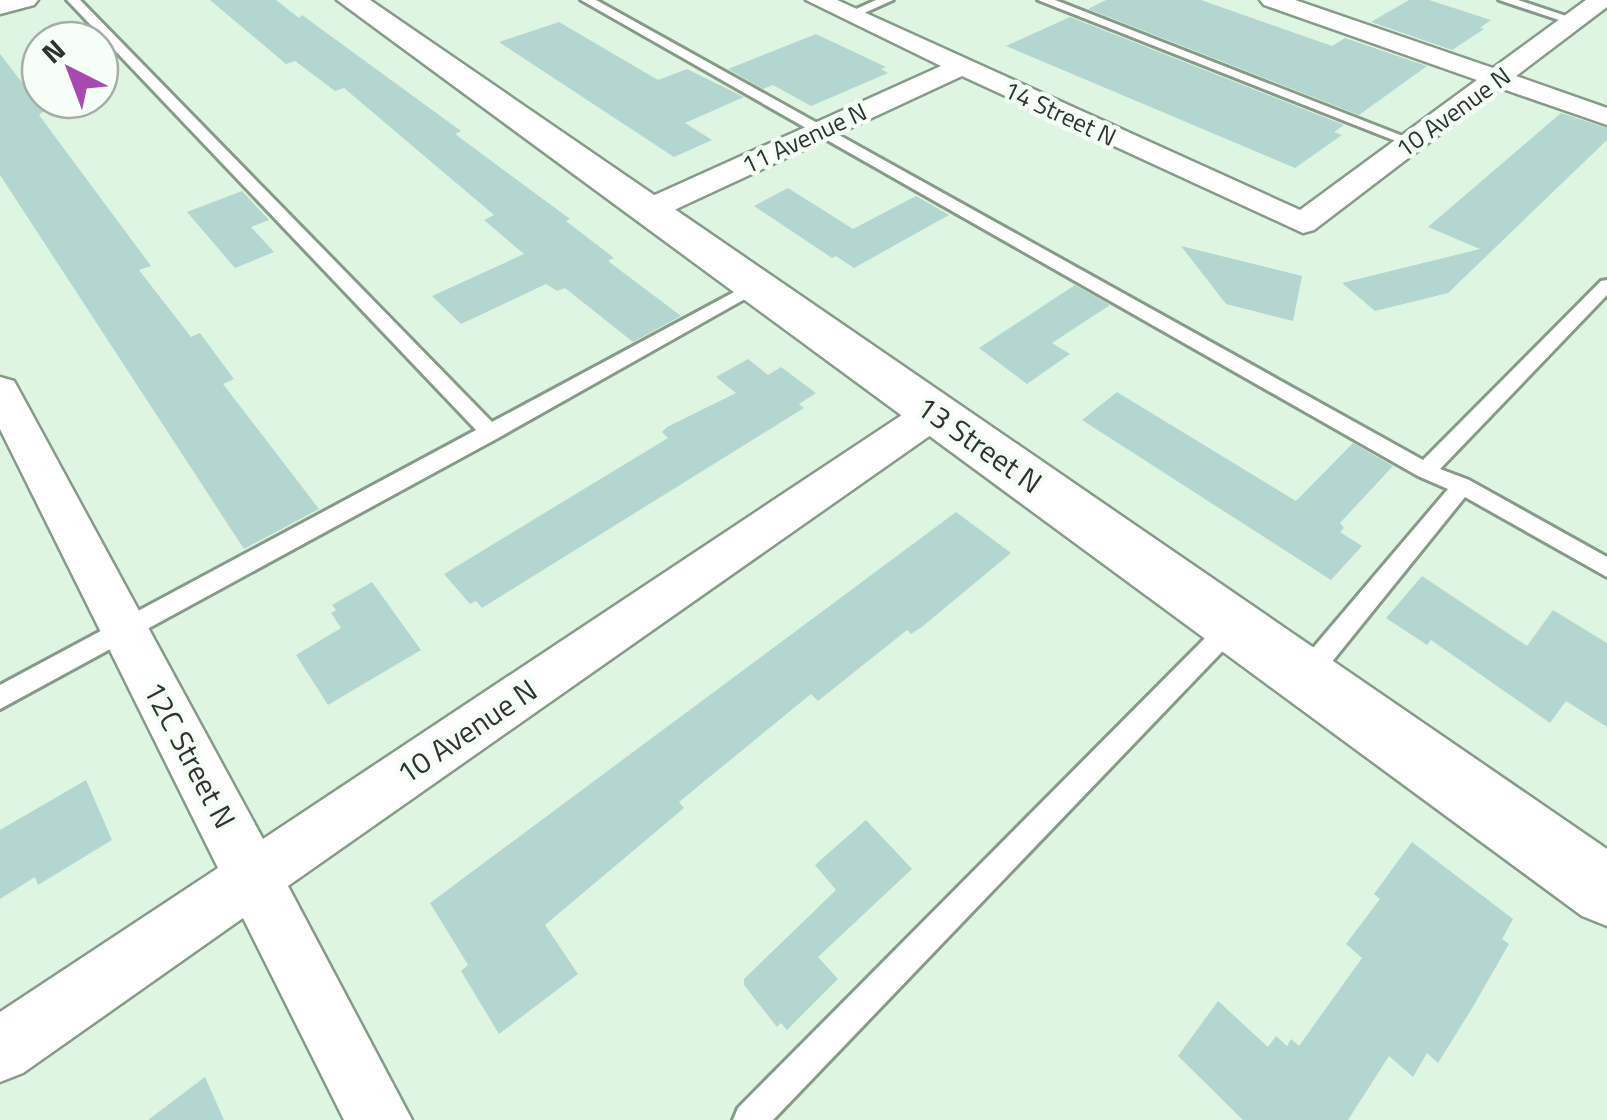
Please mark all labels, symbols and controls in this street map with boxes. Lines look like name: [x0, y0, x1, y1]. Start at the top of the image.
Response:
north arrow: [20, 20, 120, 120]
text: N: [31, 29, 75, 74]
street label: 10 Avenue N: [1388, 57, 1518, 167]
street label: 14 Street N: [997, 70, 1123, 156]
street label: 11 Avenue N: [735, 92, 873, 184]
street label: 13 Street N: [907, 384, 1052, 504]
street label: 10 Avenue N: [387, 667, 546, 795]
street label: 12C Street N: [132, 673, 248, 836]

